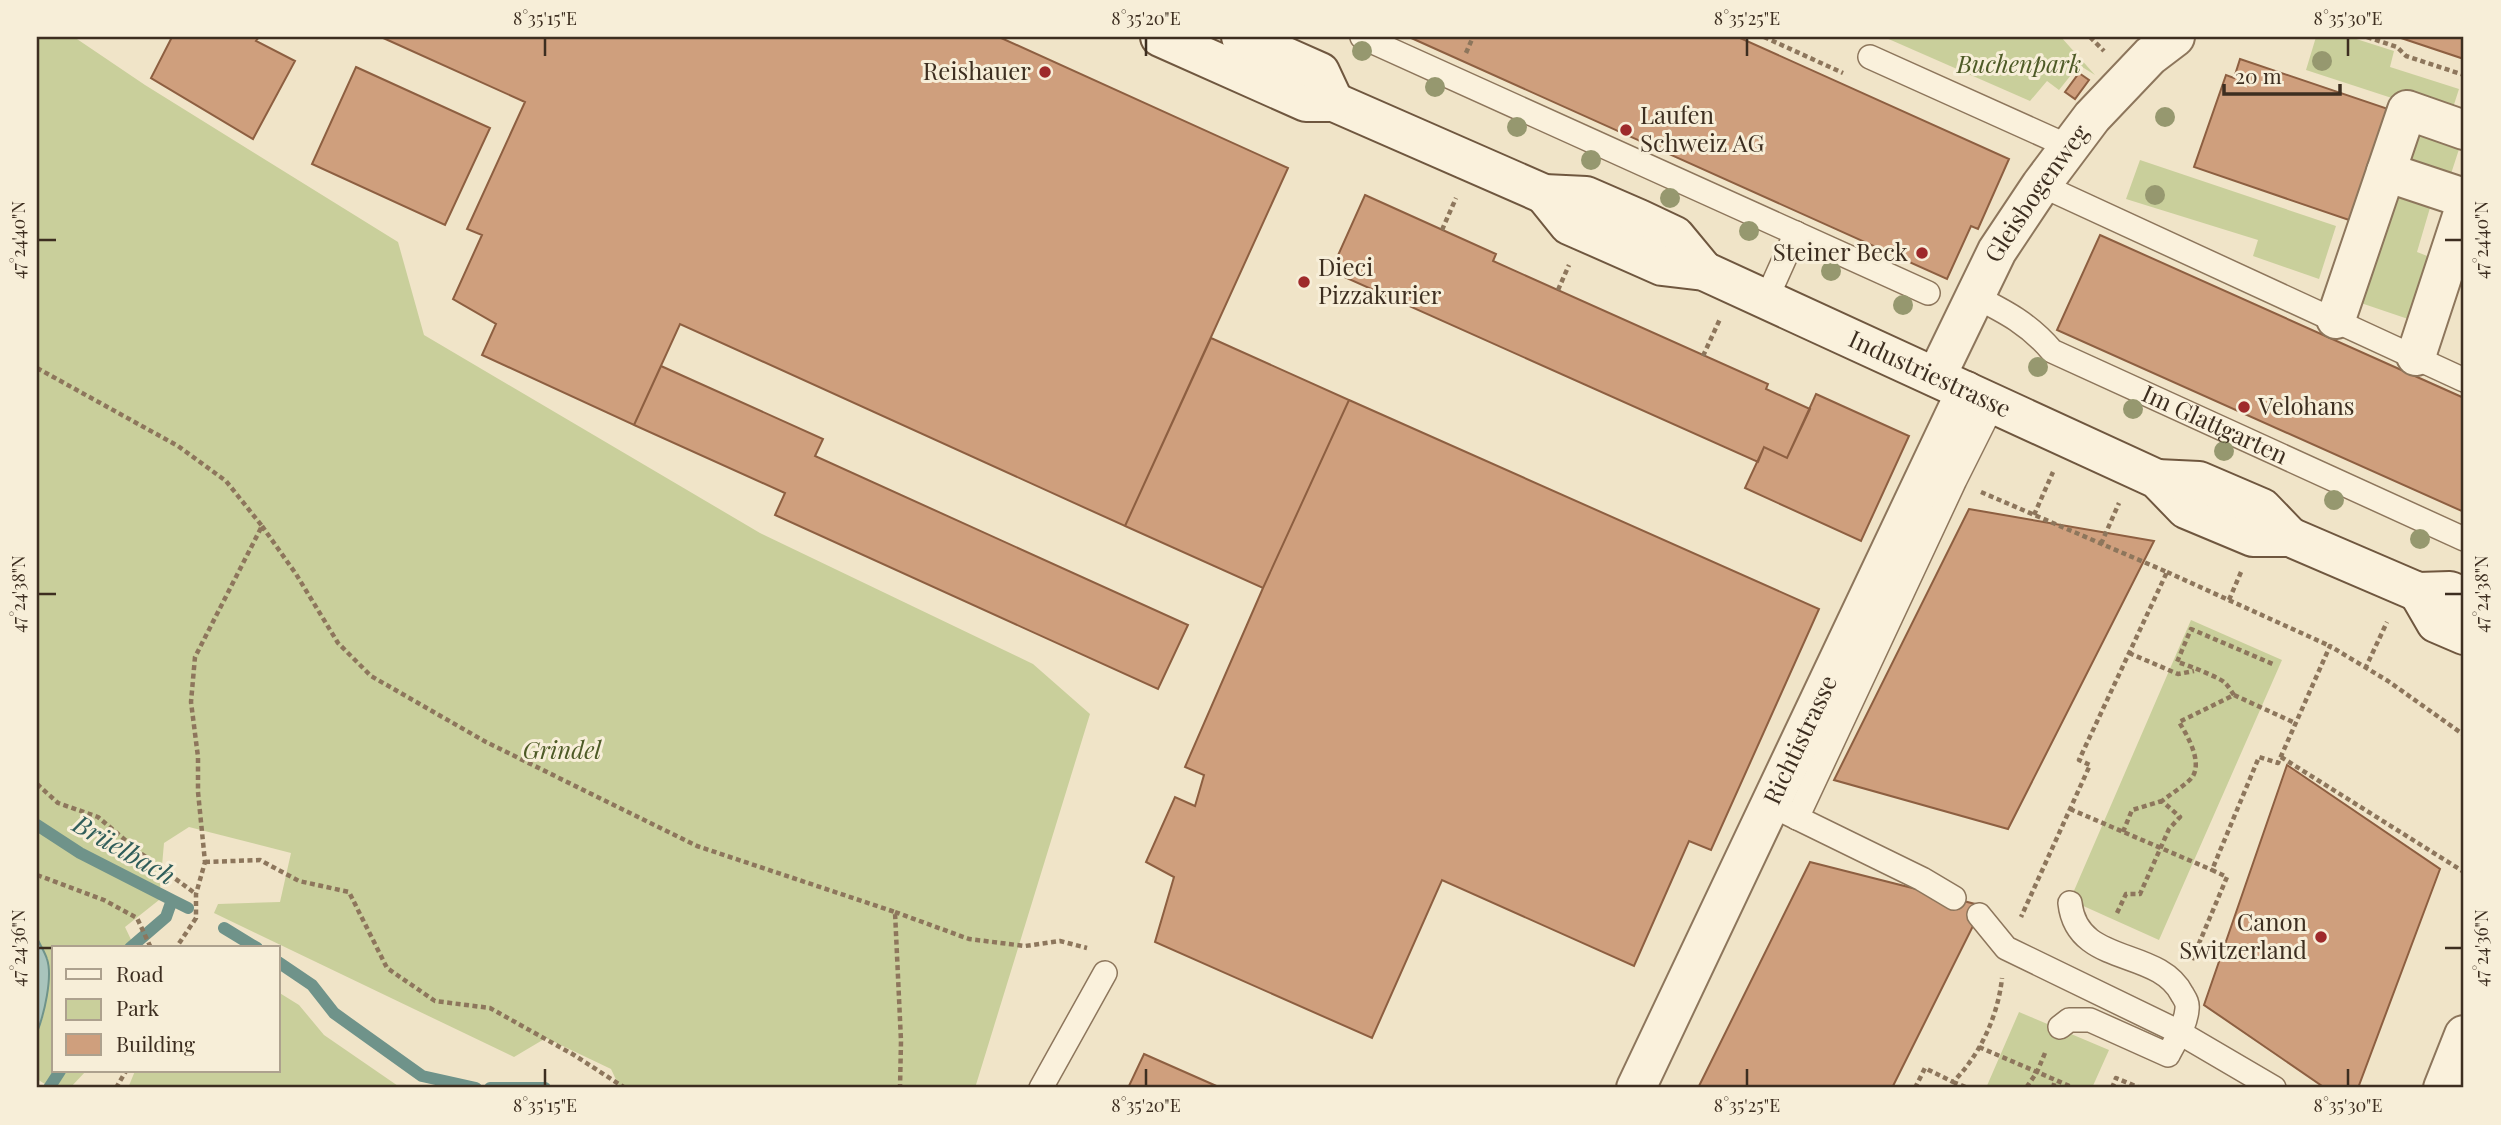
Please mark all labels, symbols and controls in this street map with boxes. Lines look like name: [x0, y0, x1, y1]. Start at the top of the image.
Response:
text: 8°35'15"E: [513, 6, 577, 30]
text: 8°35'20"E: [1111, 6, 1181, 30]
text: 8°35'25"E: [1714, 6, 1780, 30]
text: 8°35'30"E: [2314, 6, 2382, 30]
park label: Buchenpark: [1956, 47, 2081, 79]
scale bar: [2224, 52, 2340, 96]
place label: Reishauer: [923, 54, 1031, 86]
text: 20 m: [2235, 61, 2282, 89]
marker: Reishauer: [1037, 64, 1053, 80]
place label: Laufen Schweiz AG: [1640, 98, 1764, 158]
street label: Gleisbogenweg: [1976, 117, 2095, 267]
marker: Laufen Schweiz AG: [1618, 122, 1634, 138]
text: 47°24'40"N: [6, 201, 30, 279]
text: 47°24'40"N: [2469, 201, 2493, 279]
place label: Steiner Beck: [1773, 235, 1909, 267]
marker: Steiner Beck: [1914, 245, 1930, 261]
place label: Dieci Pizzakurier: [1318, 250, 1442, 310]
marker: Dieci Pizzakurier: [1296, 274, 1312, 290]
street label: Industriestrasse: [1844, 322, 2017, 424]
street label: Im Glattgarten: [2138, 376, 2293, 470]
place label: Velohans: [2257, 389, 2354, 421]
marker: Velohans: [2236, 399, 2252, 415]
text: 47°24'38"N: [6, 555, 30, 633]
text: 47°24'38"N: [2469, 555, 2493, 633]
street label: Richtistrasse: [1755, 669, 1843, 809]
park label: Grindel: [523, 733, 602, 765]
water label: Brüelbach: [66, 805, 182, 892]
place label: Canon Switzerland: [2179, 905, 2307, 965]
text: 47°24'36"N: [6, 909, 30, 987]
text: 47°24'36"N: [2469, 909, 2493, 987]
marker: Canon Switzerland: [2313, 929, 2329, 945]
legend: [52, 946, 280, 1072]
text: Road: [116, 959, 164, 987]
text: Park: [116, 993, 160, 1021]
text: Building: [116, 1029, 195, 1057]
text: 8°35'15"E: [513, 1093, 577, 1117]
text: 8°35'20"E: [1111, 1093, 1181, 1117]
text: 8°35'25"E: [1714, 1093, 1780, 1117]
text: 8°35'30"E: [2314, 1093, 2382, 1117]

